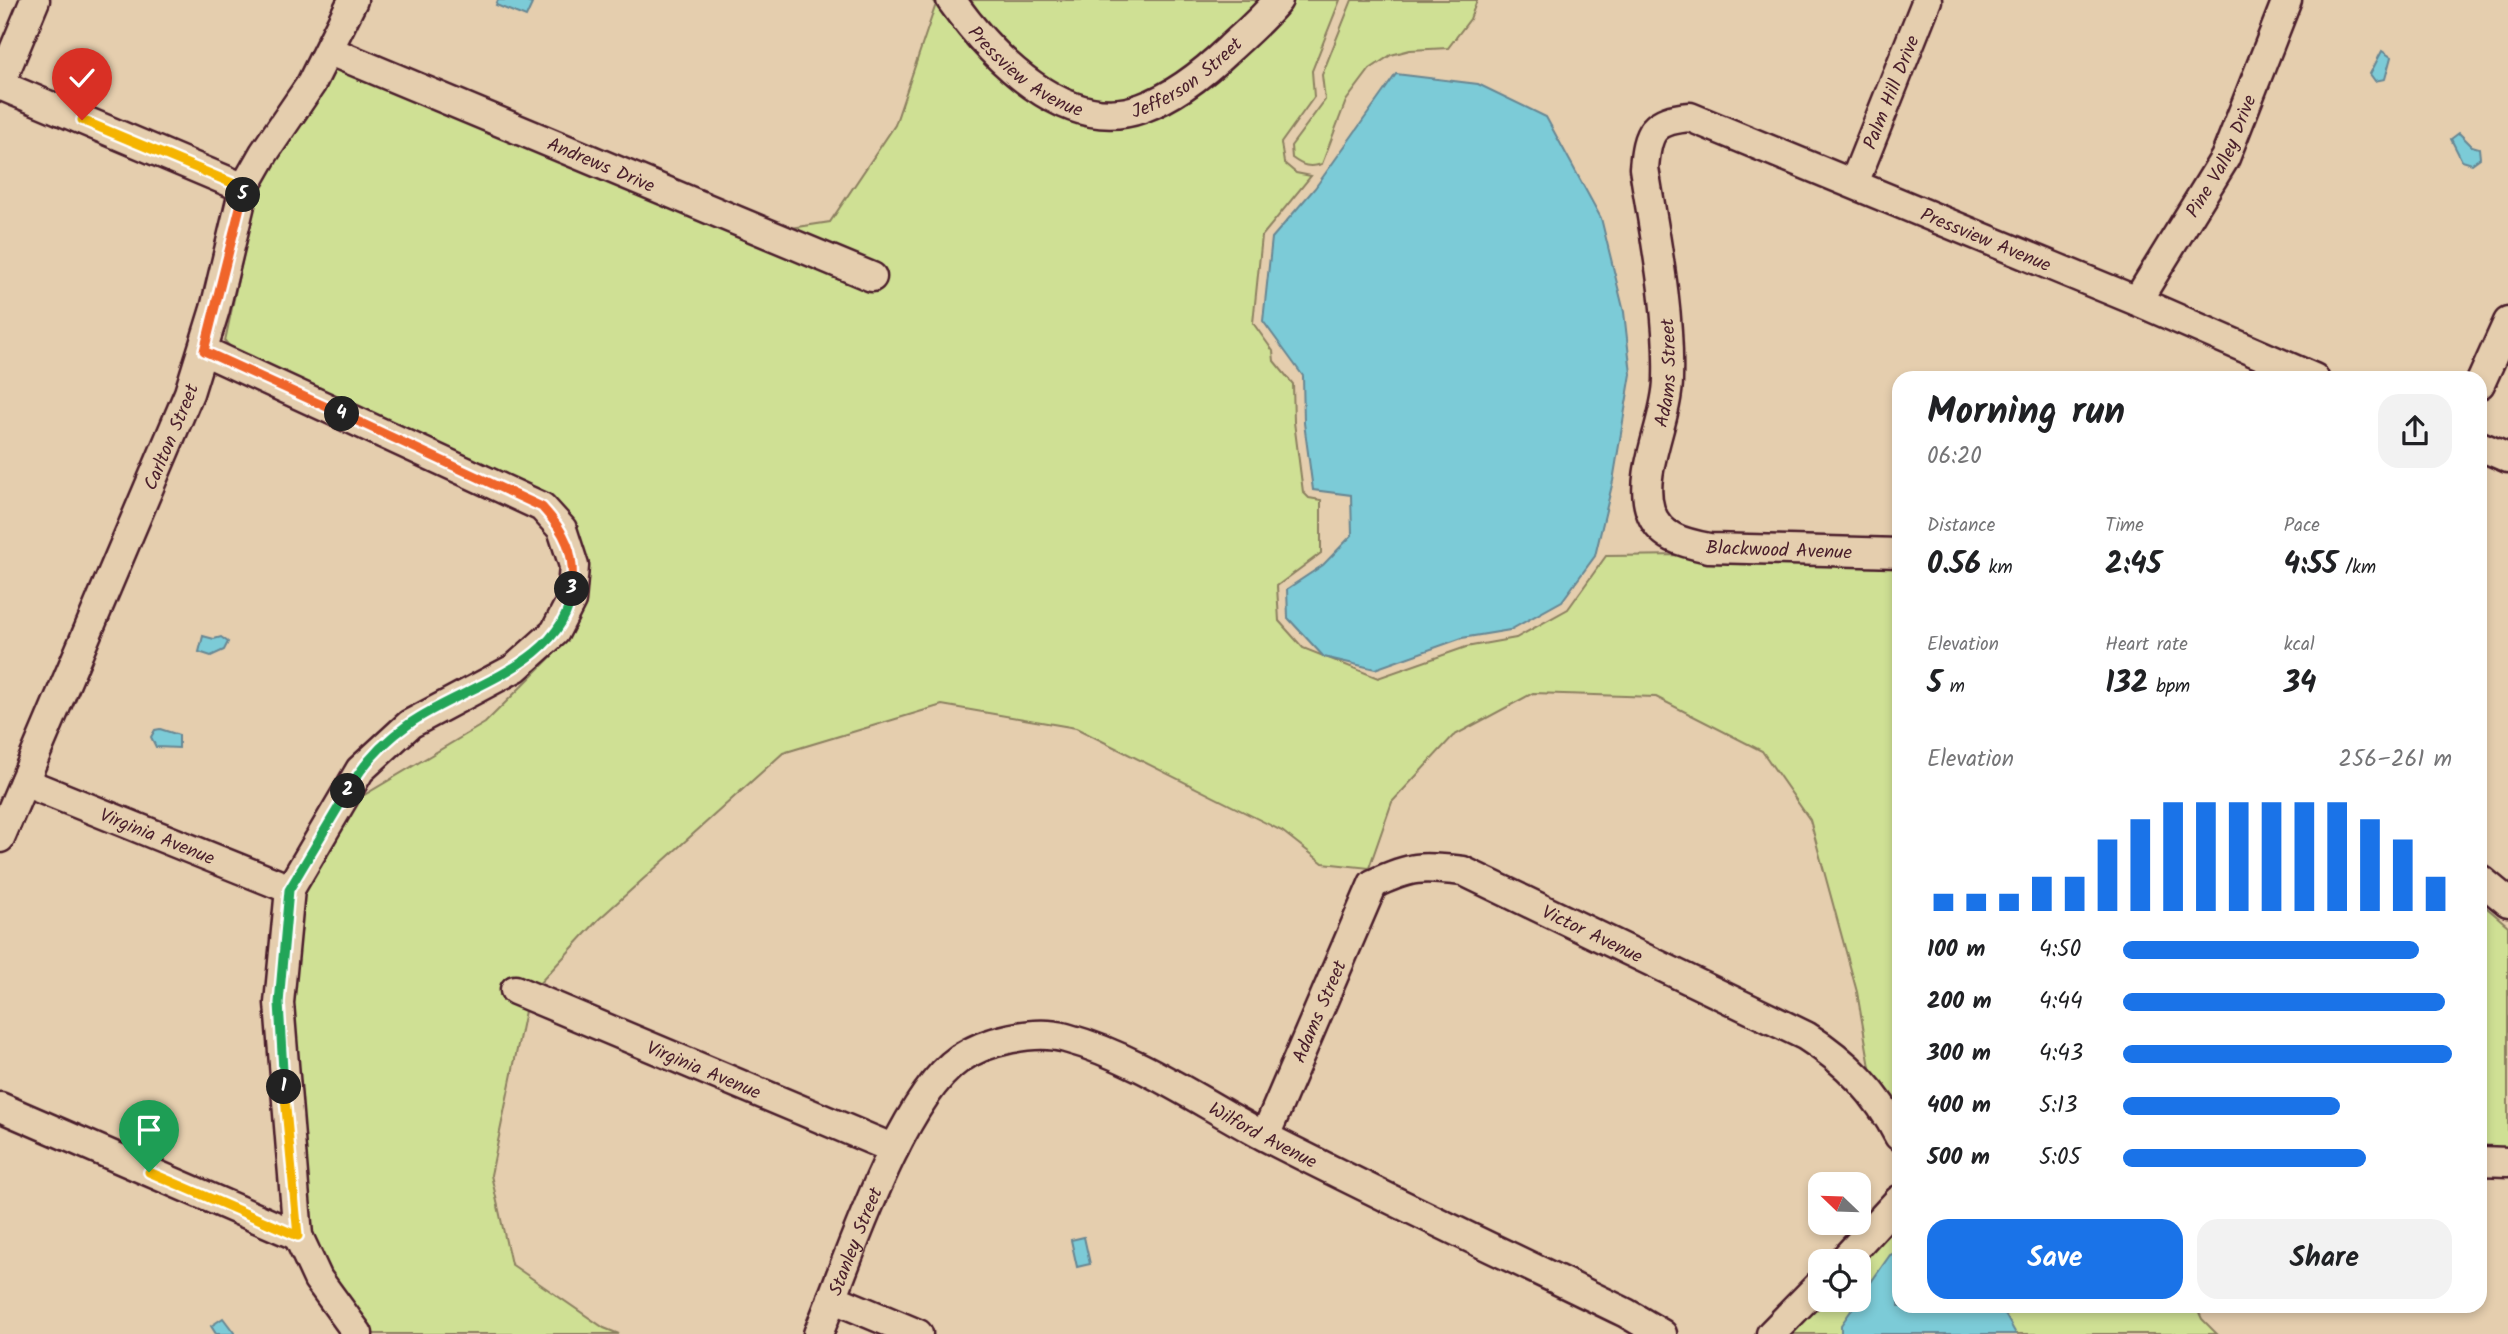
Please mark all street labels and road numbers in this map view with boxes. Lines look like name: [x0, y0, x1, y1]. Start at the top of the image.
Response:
street label: Pressview Avenue: [960, 20, 1087, 126]
street label: Jefferson Street: [1128, 30, 1251, 128]
street label: Palm Hill Drive: [1856, 31, 1929, 154]
street label: Pine Valley Drive: [2179, 90, 2266, 224]
street label: Andrews Drive: [542, 130, 659, 202]
street label: Pressview Avenue: [1915, 200, 2056, 281]
street label: Adams Street: [1647, 316, 1685, 431]
street label: Carlton Street: [136, 380, 208, 495]
street label: Blackwood Avenue: [1705, 533, 1853, 569]
street label: Virginia Avenue: [95, 801, 219, 874]
street label: Victor Avenue: [1536, 898, 1648, 973]
street label: Adams Street: [1285, 955, 1356, 1068]
street label: Virginia Avenue: [641, 1034, 766, 1109]
street label: Wilford Avenue: [1202, 1095, 1322, 1178]
street label: Stanley Street: [821, 1182, 892, 1300]

